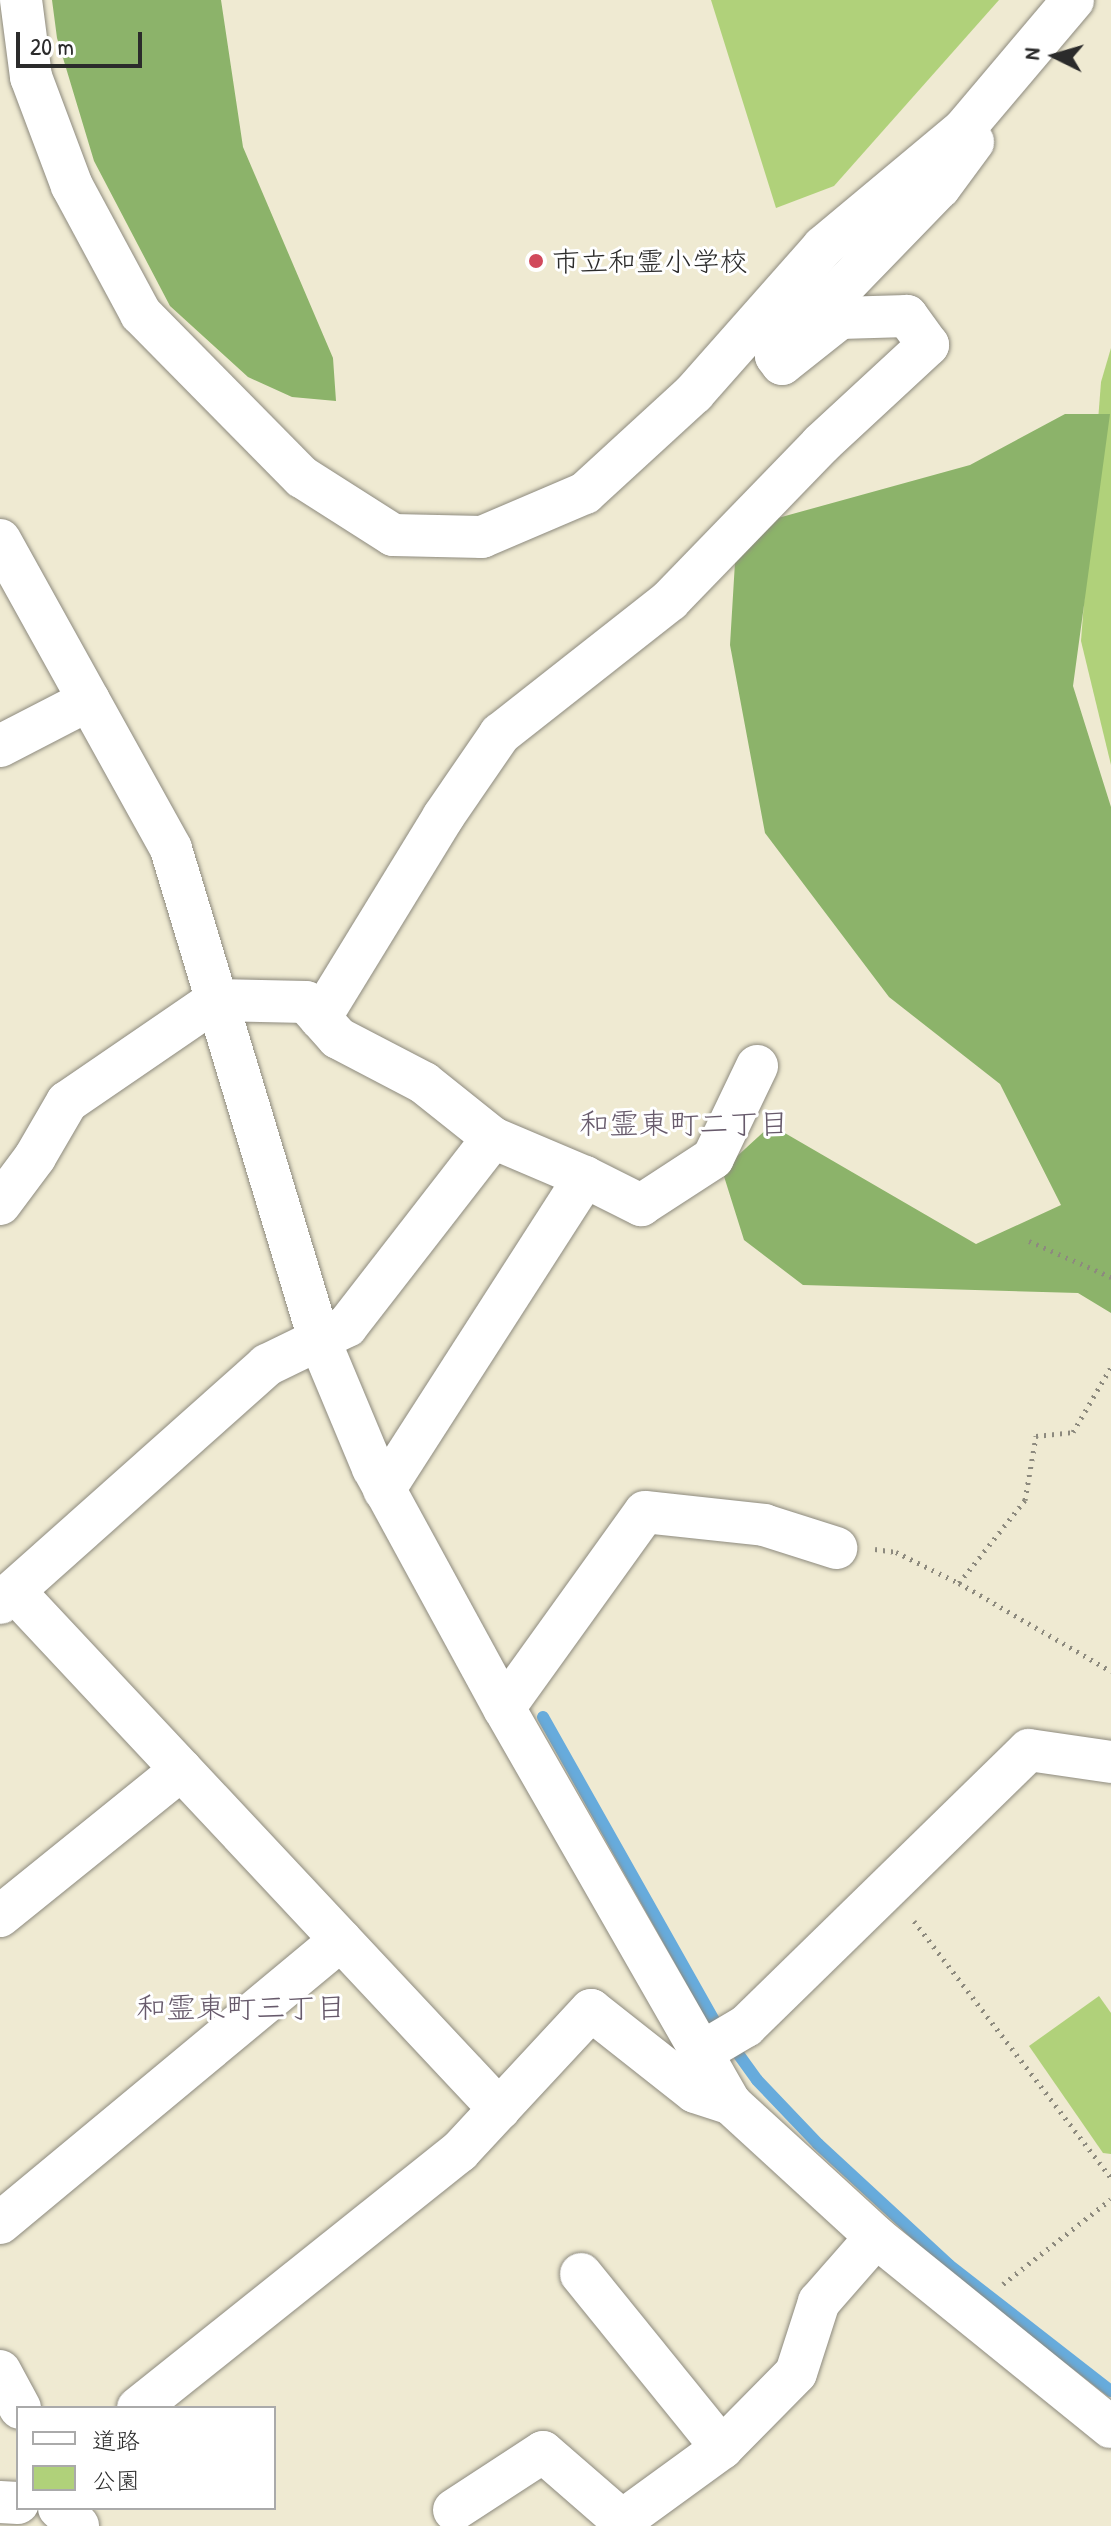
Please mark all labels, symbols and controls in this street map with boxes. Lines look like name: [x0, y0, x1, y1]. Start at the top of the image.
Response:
scale bar: [20, 16, 146, 66]
north arrow: [1015, 16, 1095, 96]
text: 20 m: [30, 30, 74, 62]
text: N: [1016, 47, 1047, 61]
place label: 市立和霊小学校: [552, 244, 748, 278]
marker: 市立和霊小学校: [527, 252, 545, 270]
district label: 和霊東町二丁目: [579, 1105, 789, 1141]
district label: 和霊東町三丁目: [136, 1989, 346, 2025]
legend: [16, 2406, 276, 2510]
text: 道路: [92, 2424, 140, 2456]
text: 公園: [92, 2464, 140, 2496]

